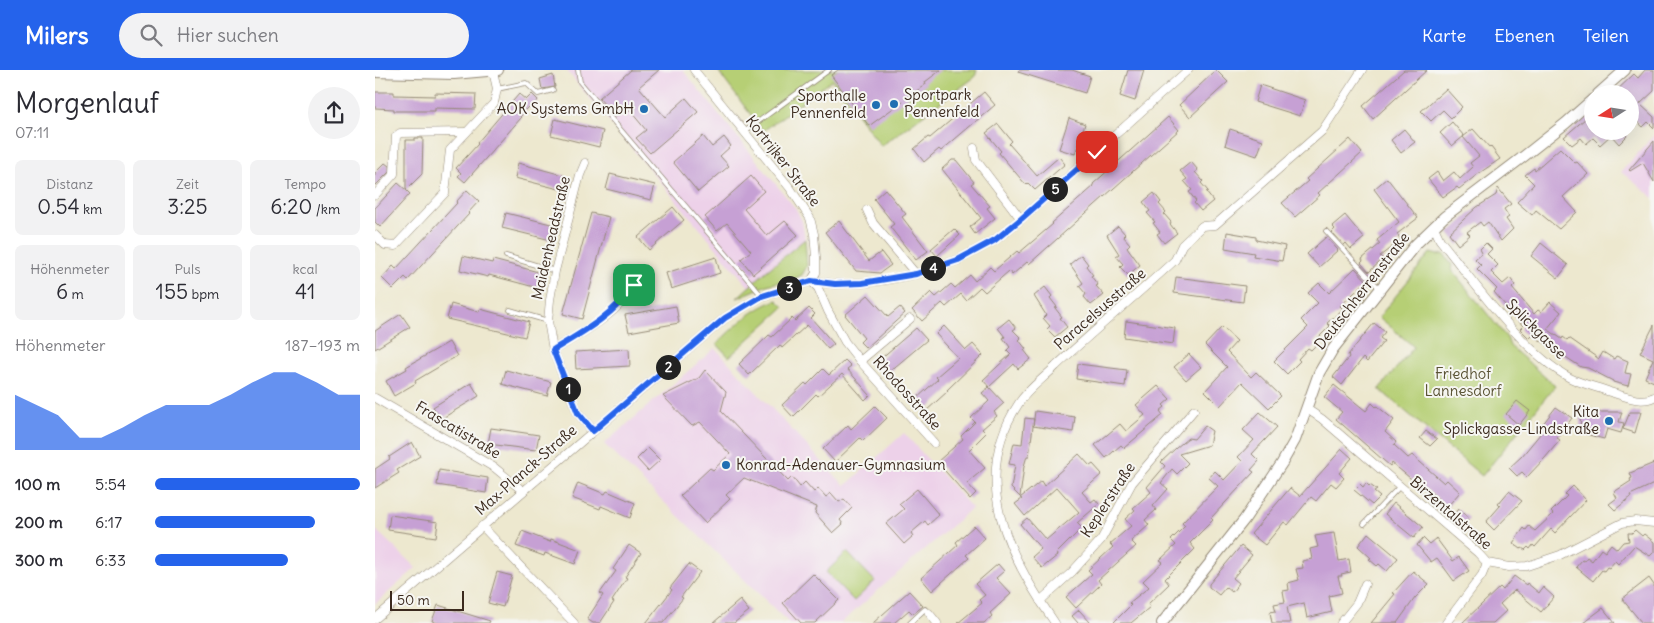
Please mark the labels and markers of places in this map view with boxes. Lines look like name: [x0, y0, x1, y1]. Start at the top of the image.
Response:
place label: Sportpark Pennenfeld: [904, 85, 980, 121]
place label: Sporthalle Pennenfeld: [791, 86, 866, 122]
marker: Sportpark Pennenfeld: [888, 98, 900, 110]
place label: AOK Systems GmbH: [497, 99, 634, 118]
marker: Sporthalle Pennenfeld: [870, 99, 882, 111]
marker: AOK Systems GmbH: [638, 103, 650, 115]
pin: [1076, 131, 1118, 173]
pin: 5: [1043, 176, 1067, 202]
pin: 4: [921, 256, 945, 280]
pin: [613, 264, 655, 306]
pin: 3: [777, 276, 801, 300]
pin: 2: [655, 354, 681, 380]
pin: 1: [555, 376, 581, 402]
place label: Kita Splickgasse-Lindstraße: [1443, 402, 1599, 438]
marker: Kita Splickgasse-Lindstraße: [1603, 415, 1615, 427]
place label: Konrad-Adenauer-Gymnasium: [736, 455, 946, 474]
marker: Konrad-Adenauer-Gymnasium: [720, 459, 732, 471]

